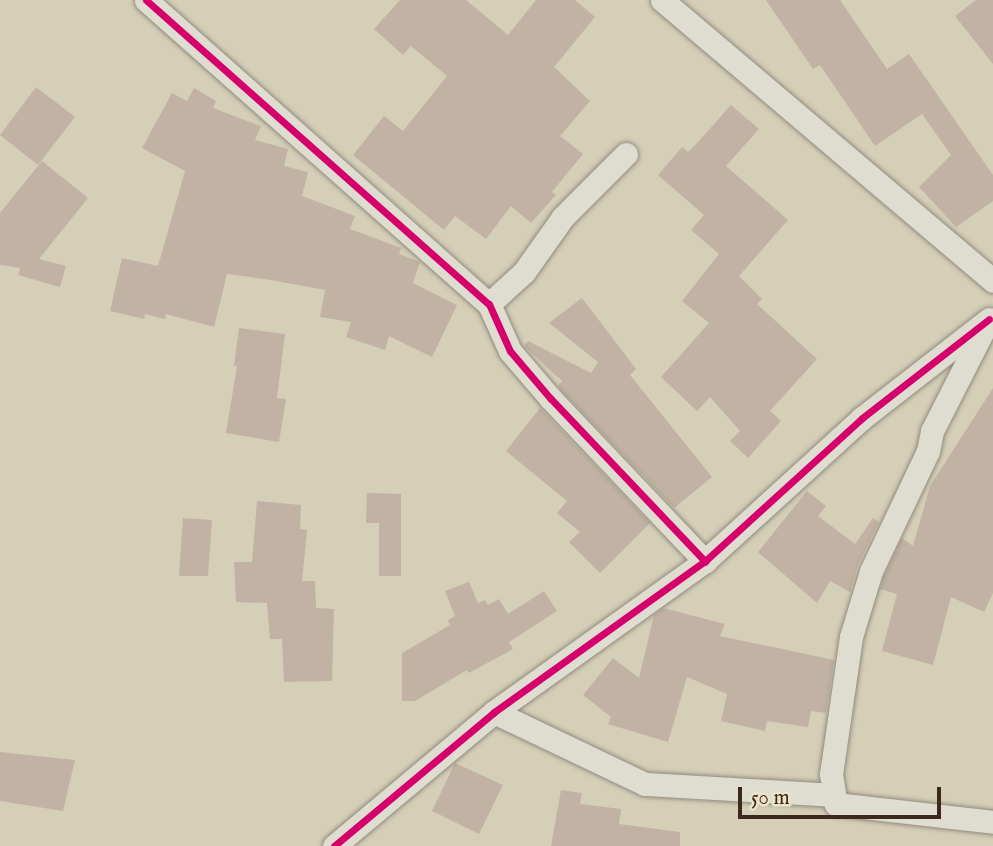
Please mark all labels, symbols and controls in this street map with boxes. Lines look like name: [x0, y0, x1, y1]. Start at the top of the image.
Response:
scale bar: [741, 772, 944, 816]
text: 50 m: [751, 785, 790, 812]

